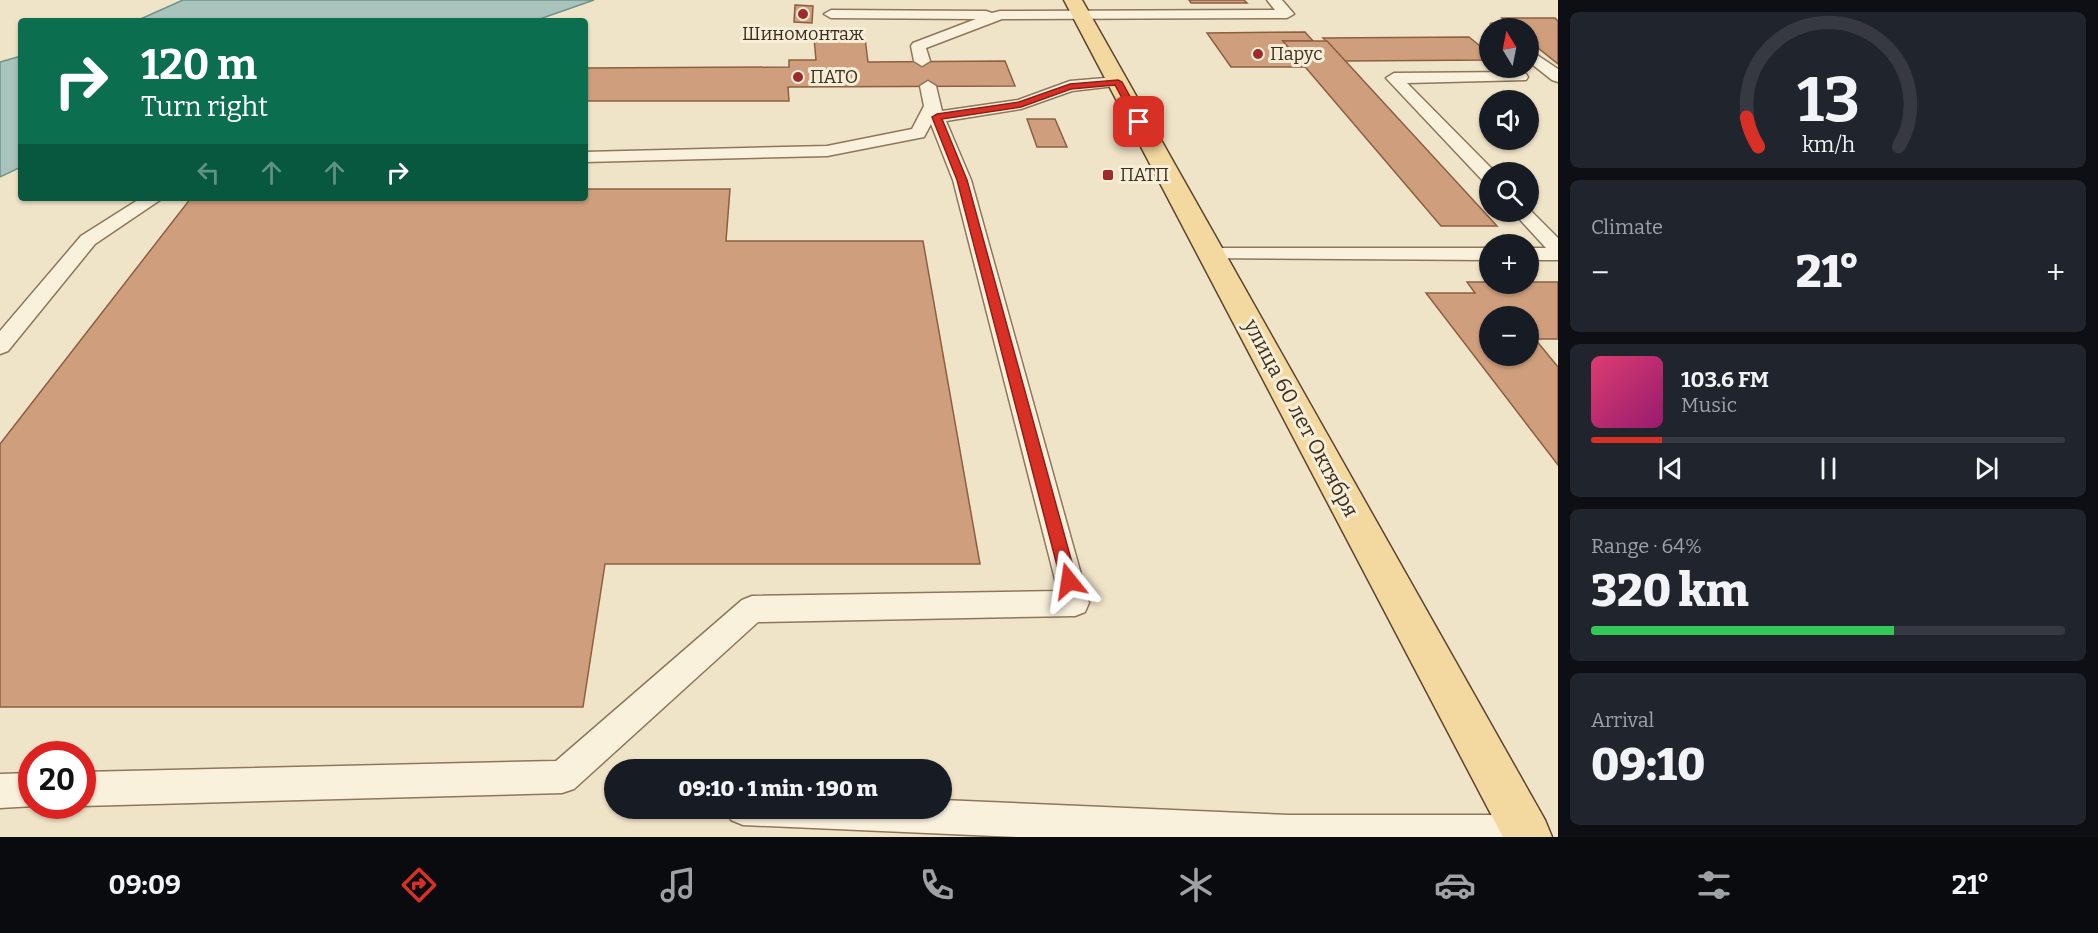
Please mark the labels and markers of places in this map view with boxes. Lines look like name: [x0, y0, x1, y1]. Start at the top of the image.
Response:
marker: Шиномонтаж: [796, 7, 810, 21]
place label: Шиномонтаж: [742, 23, 864, 45]
place label: Парус: [1270, 43, 1322, 65]
marker: Парус: [1251, 47, 1265, 61]
place label: ПАТО: [810, 66, 858, 88]
marker: ПАТО: [791, 70, 805, 84]
pin: [1113, 96, 1164, 147]
place label: ПАТП: [1120, 164, 1169, 186]
marker: ПАТП: [1101, 168, 1115, 182]

